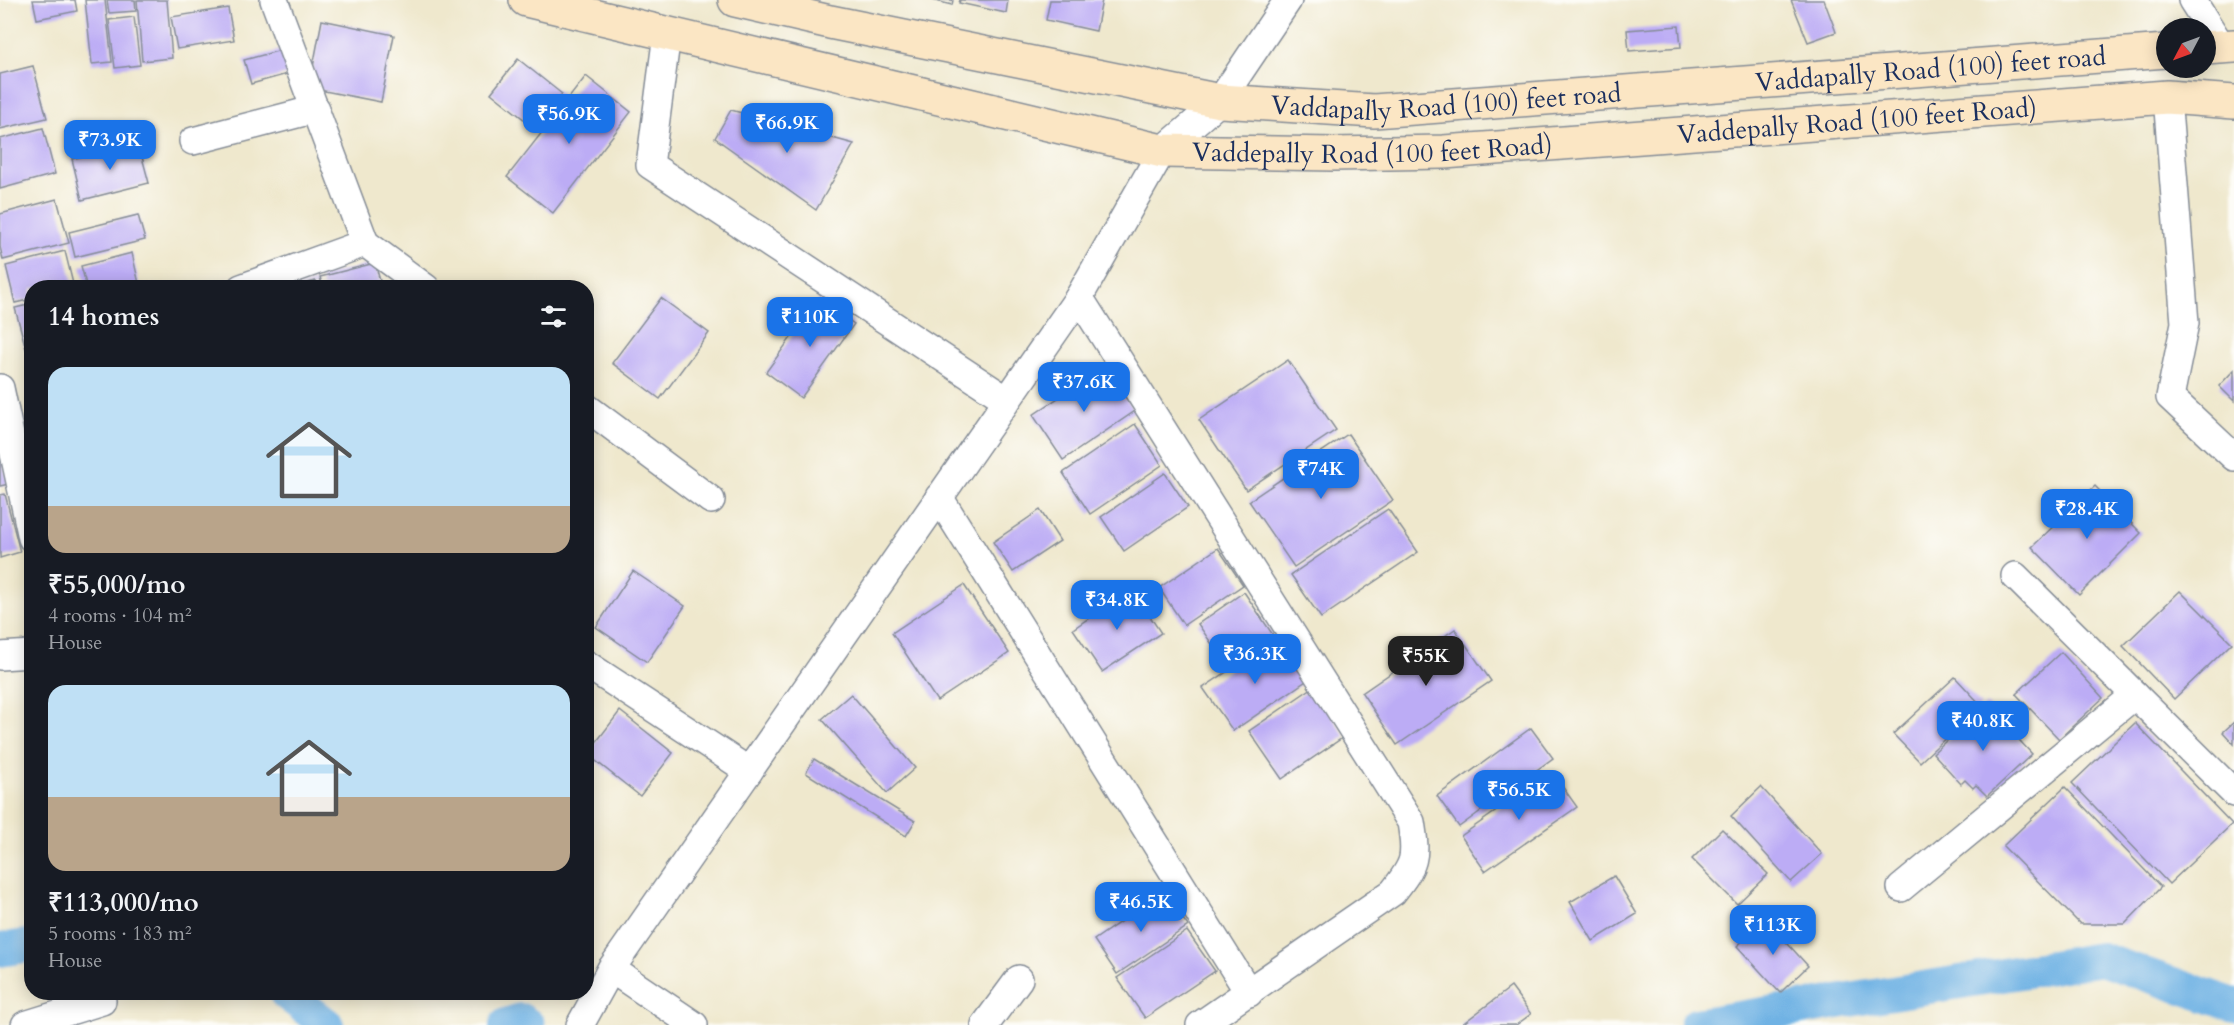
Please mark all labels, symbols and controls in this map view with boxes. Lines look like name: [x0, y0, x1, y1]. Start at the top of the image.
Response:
north arrow: [2156, 18, 2216, 78]
map controls: [2156, 18, 2216, 78]
street label: Vaddapally Road (100) feet road: [1754, 39, 2107, 100]
street label: Vaddapally Road (100) feet road: [1270, 75, 1623, 129]
street label: Vaddepally Road (100 feet Road): [1676, 90, 2038, 152]
pin: ₹56.9K: [520, 94, 618, 145]
text: ₹56.9K: [537, 100, 601, 127]
pin: ₹66.9K: [738, 103, 836, 154]
text: ₹66.9K: [755, 109, 819, 136]
pin: ₹73.9K: [61, 120, 159, 171]
text: ₹73.9K: [78, 126, 142, 153]
street label: Vaddepally Road (100 feet Road): [1192, 127, 1554, 172]
pin: ₹110K: [768, 297, 852, 348]
text: 14 homes: [48, 299, 159, 334]
icon: filters: [537, 300, 570, 333]
text: ₹110K: [781, 303, 839, 330]
pin: ₹37.6K: [1035, 362, 1133, 413]
text: ₹37.6K: [1052, 368, 1116, 395]
icon: home: [255, 406, 363, 514]
pin: ₹74K: [1285, 449, 1357, 500]
text: ₹74K: [1297, 455, 1345, 482]
pin: ₹28.4K: [2038, 489, 2136, 540]
text: ₹28.4K: [2055, 495, 2119, 522]
text: ₹55,000/mo: [48, 567, 185, 602]
pin: ₹34.8K: [1068, 580, 1166, 631]
text: ₹34.8K: [1085, 586, 1149, 613]
text: 4 rooms · 104 m²: [48, 602, 192, 629]
text: House: [48, 629, 102, 656]
pin: ₹36.3K: [1206, 634, 1304, 685]
pin: ₹55K: [1390, 636, 1462, 687]
text: ₹36.3K: [1223, 640, 1287, 667]
text: ₹55K: [1402, 642, 1450, 669]
pin: ₹40.8K: [1934, 701, 2032, 752]
text: ₹40.8K: [1951, 707, 2015, 734]
icon: home: [255, 724, 363, 832]
pin: ₹56.5K: [1470, 770, 1568, 821]
text: ₹56.5K: [1487, 776, 1551, 803]
pin: ₹46.5K: [1092, 882, 1190, 933]
text: ₹113,000/mo: [48, 885, 199, 920]
text: ₹46.5K: [1109, 888, 1173, 915]
pin: ₹113K: [1731, 905, 1815, 956]
text: ₹113K: [1744, 911, 1802, 938]
text: 5 rooms · 183 m²: [48, 920, 192, 947]
text: House: [48, 947, 102, 974]

